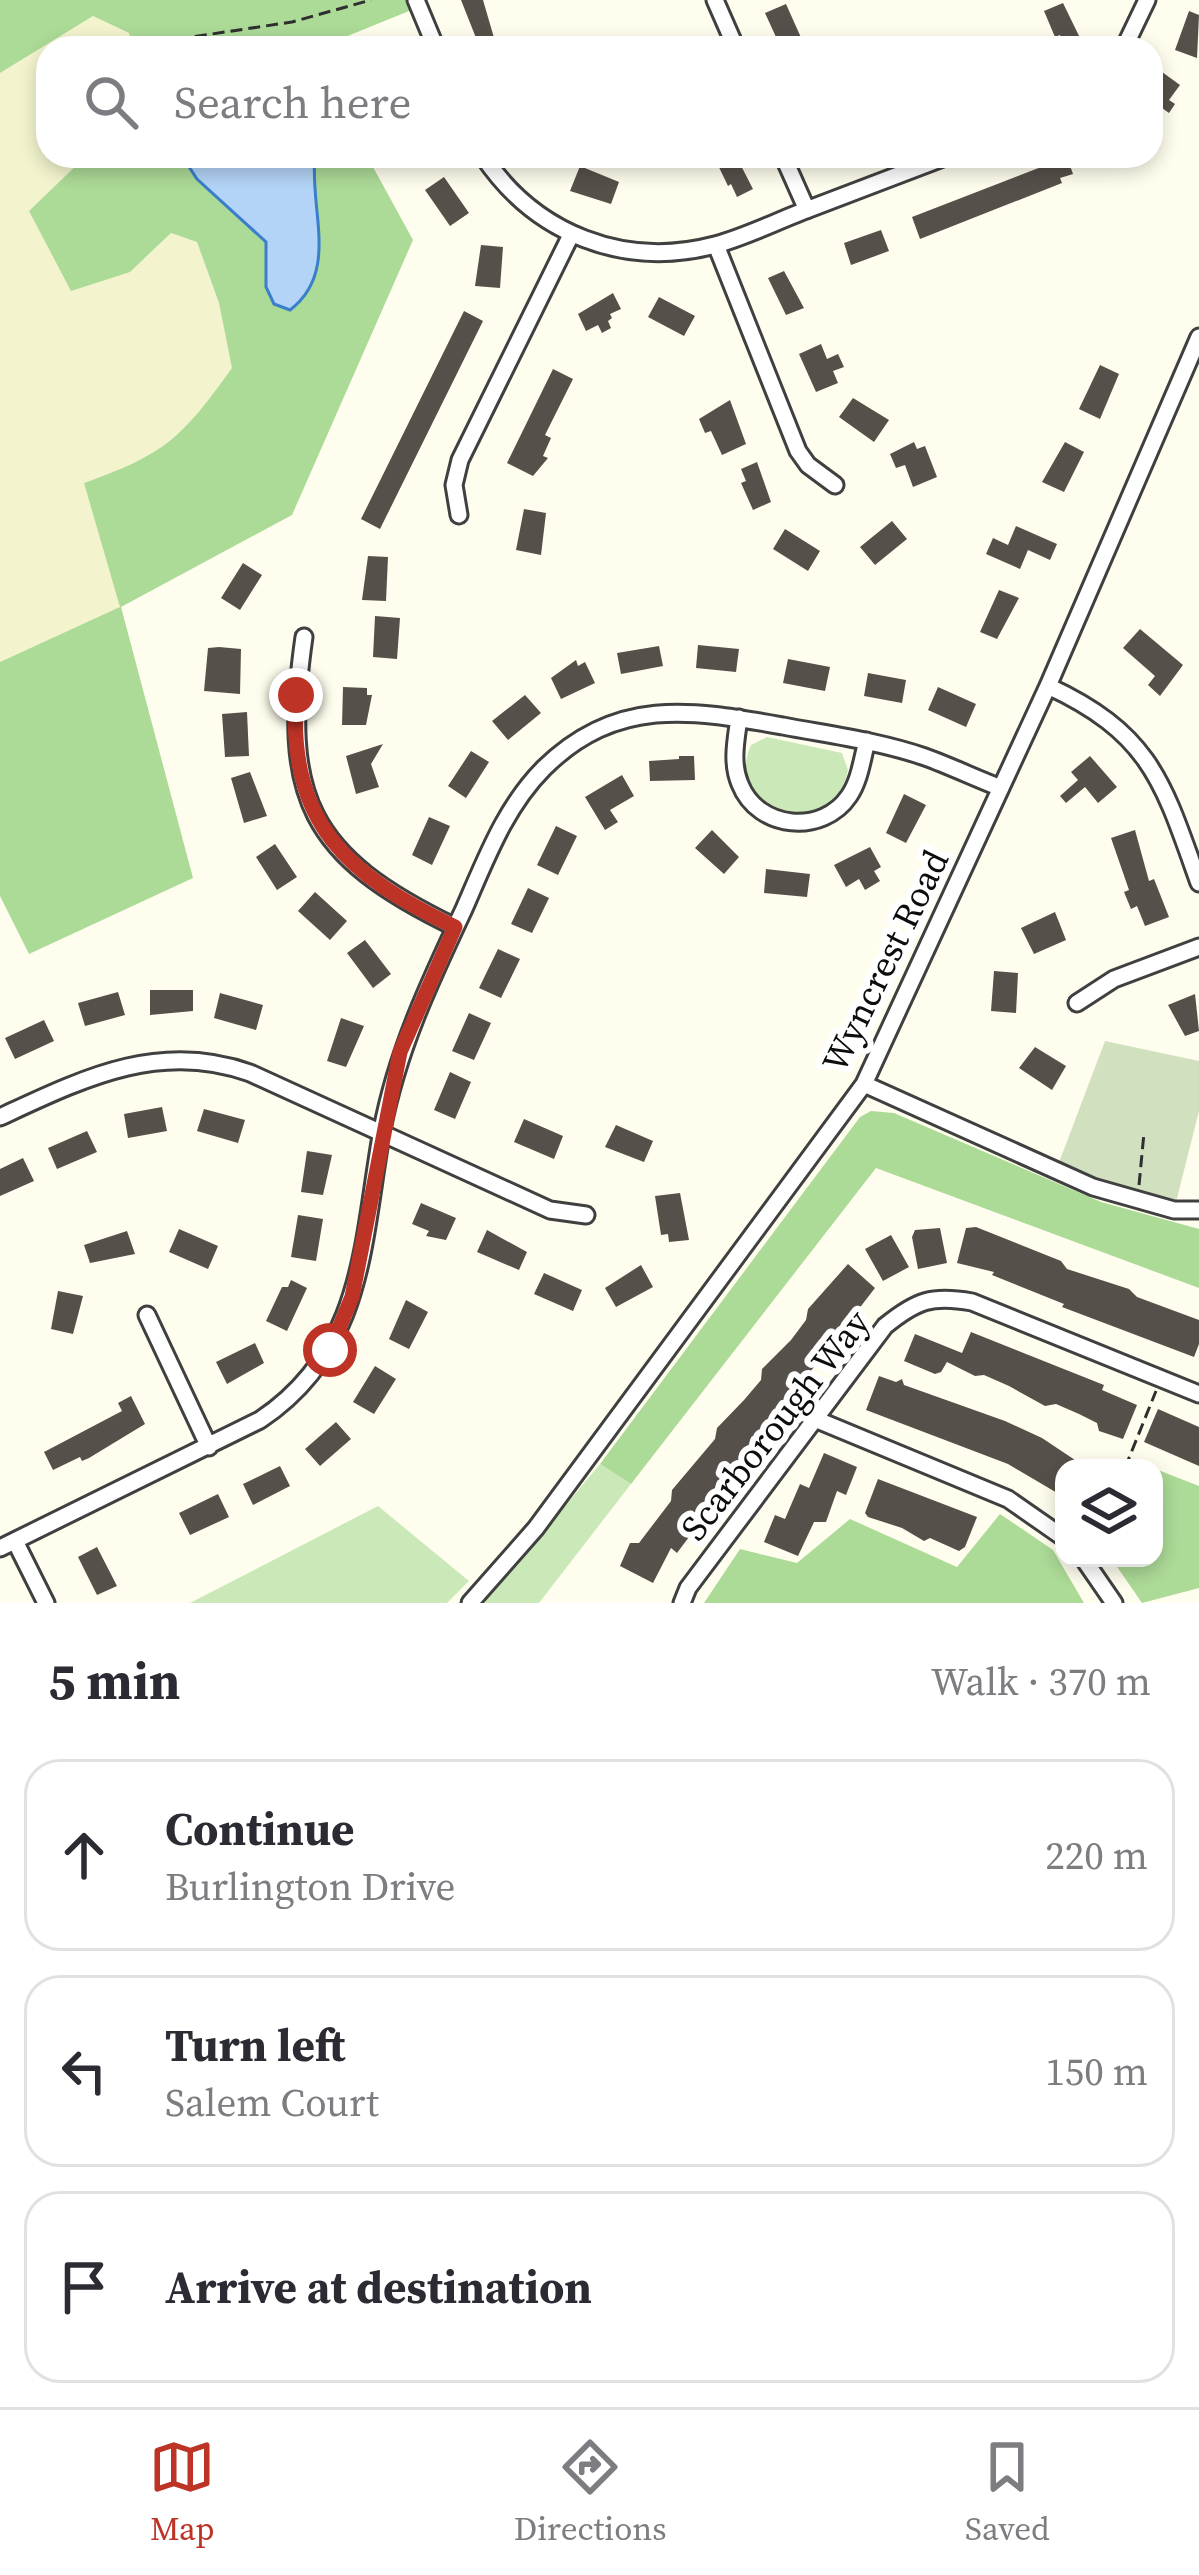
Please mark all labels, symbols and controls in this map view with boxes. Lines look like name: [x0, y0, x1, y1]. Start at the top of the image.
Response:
search box: [36, 36, 1163, 168]
icon: search: [78, 69, 144, 135]
text: Search here: [174, 71, 411, 133]
route end: [269, 668, 323, 722]
street label: Wyncrest Road: [810, 842, 960, 1080]
street label: Scarborough Way: [669, 1299, 881, 1550]
route start: [303, 1323, 357, 1377]
map controls: [1055, 1459, 1163, 1567]
button: layers: [1055, 1459, 1163, 1567]
text: 5 min: [48, 1646, 180, 1716]
text: Walk · 370 m: [931, 1655, 1151, 1708]
text: Continue: [165, 1798, 354, 1860]
icon: ahead: [51, 1822, 117, 1888]
text: 220 m: [1045, 1829, 1148, 1882]
text: Burlington Drive: [165, 1860, 455, 1913]
text: Turn left: [165, 2014, 345, 2076]
icon: left: [51, 2038, 117, 2104]
text: 150 m: [1045, 2045, 1148, 2098]
text: Salem Court: [165, 2076, 379, 2129]
icon: arrive: [51, 2254, 117, 2320]
text: Arrive at destination: [165, 2256, 592, 2318]
tab: Map: [149, 2434, 215, 2551]
tab: Directions: [514, 2434, 667, 2551]
tab: Saved: [965, 2434, 1050, 2551]

